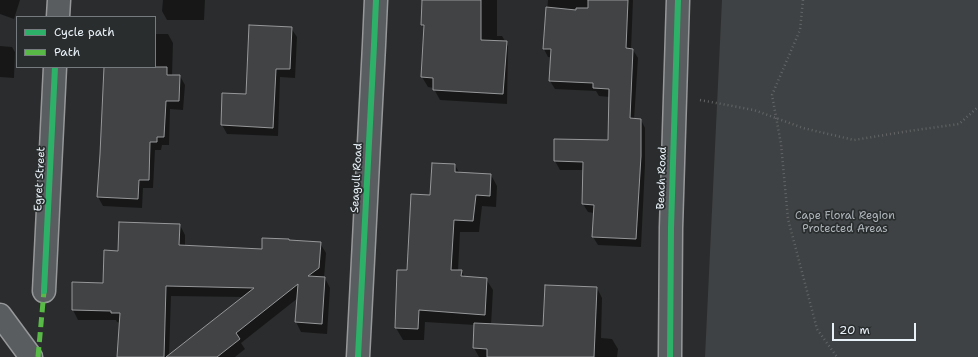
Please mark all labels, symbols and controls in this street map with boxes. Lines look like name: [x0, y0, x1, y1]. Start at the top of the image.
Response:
legend: [16, 16, 156, 68]
text: Cycle path: [54, 24, 115, 40]
text: Path: [54, 44, 80, 60]
street label: Seagull Road: [349, 143, 365, 213]
street label: Egret Street: [32, 146, 48, 212]
street label: Beach Road: [654, 146, 670, 210]
park label: Cape Floral Region Protected Areas: [795, 209, 895, 235]
scale bar: [834, 315, 918, 341]
text: 20 m: [839, 322, 870, 338]

